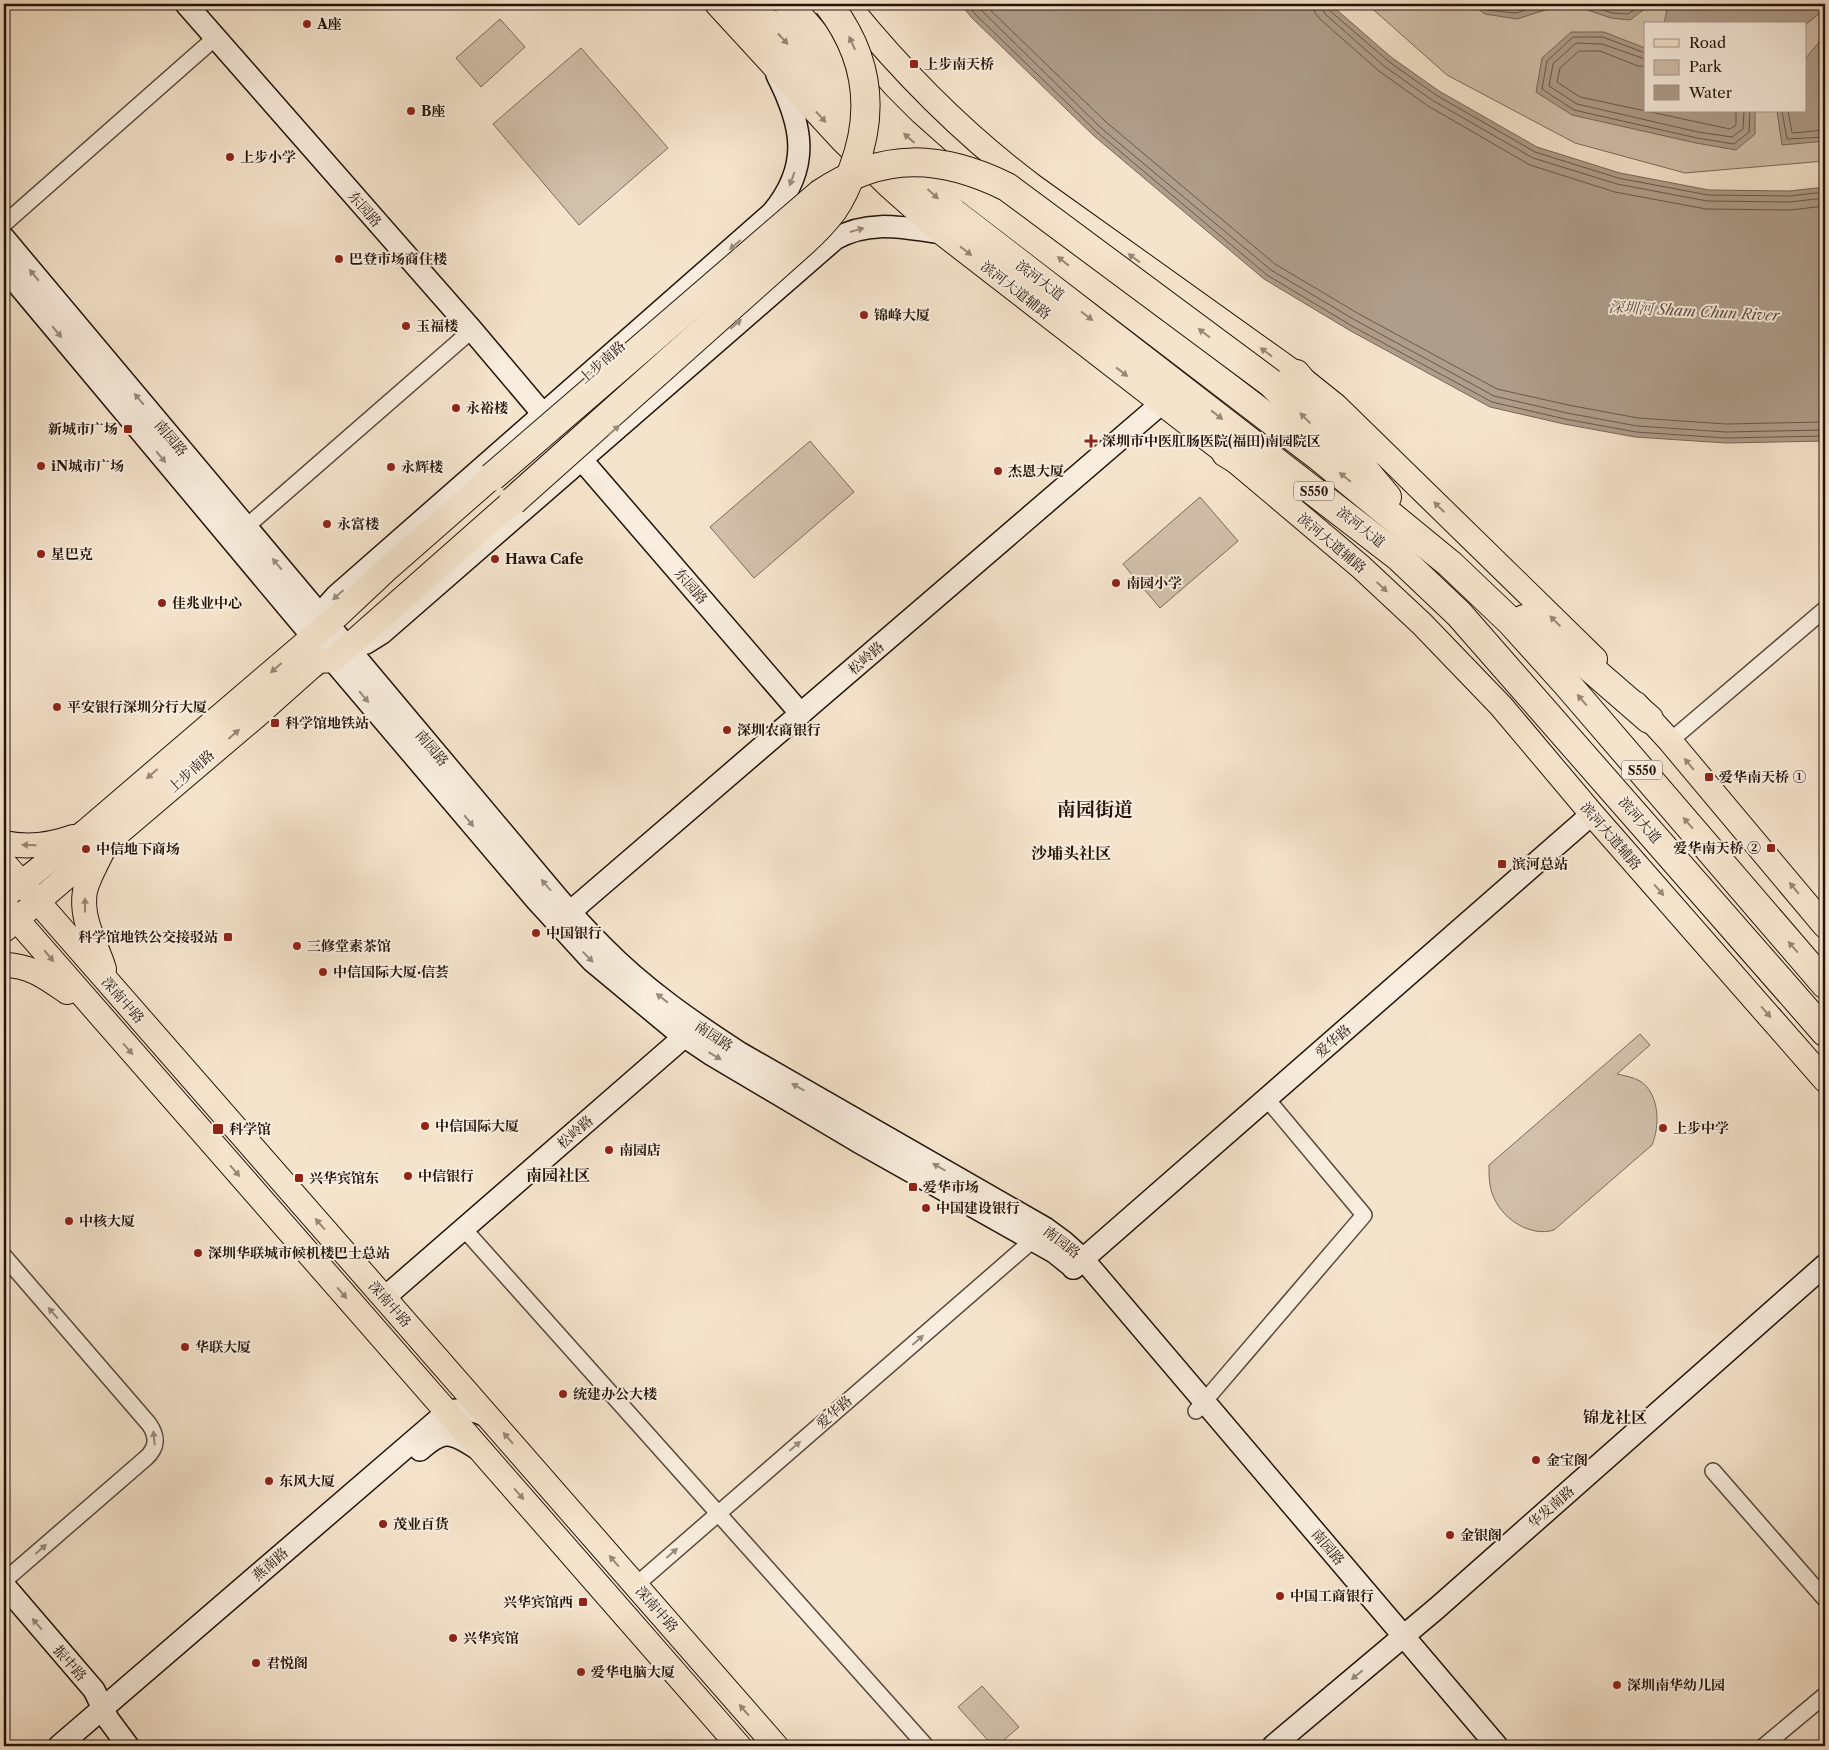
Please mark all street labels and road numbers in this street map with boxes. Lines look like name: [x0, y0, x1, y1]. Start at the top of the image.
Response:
street label: 东园路: [344, 187, 386, 231]
street label: 滨河大道: [1012, 256, 1068, 304]
street label: 滨河大道辅路: [977, 257, 1055, 323]
street label: 上步南路: [575, 337, 629, 387]
street label: 南园路: [151, 416, 191, 460]
road number: S550: [1294, 482, 1334, 501]
street label: 滨河大道: [1333, 503, 1389, 551]
street label: 滨河大道辅路: [1294, 509, 1370, 577]
street label: 东园路: [670, 564, 712, 608]
street label: 松岭路: [844, 637, 888, 679]
street label: 南园路: [412, 726, 452, 770]
street label: 上步南路: [164, 746, 218, 796]
road number: S550: [1622, 760, 1662, 780]
street label: 滨河大道: [1615, 793, 1665, 847]
street label: 滨河大道辅路: [1577, 798, 1645, 874]
street label: 深南中路: [98, 973, 148, 1027]
street label: 南园路: [692, 1017, 736, 1055]
street label: 爱华路: [1311, 1020, 1355, 1062]
street label: 松岭路: [553, 1111, 597, 1153]
street label: 南园路: [1040, 1222, 1084, 1262]
street label: 深南中路: [365, 1277, 415, 1331]
street label: 爱华路: [812, 1391, 856, 1433]
street label: 华发南路: [1524, 1482, 1578, 1532]
street label: 南园路: [1308, 1525, 1348, 1569]
street label: 燕南路: [248, 1543, 292, 1585]
street label: 深南中路: [632, 1582, 682, 1636]
street label: 振中路: [49, 1641, 91, 1685]

